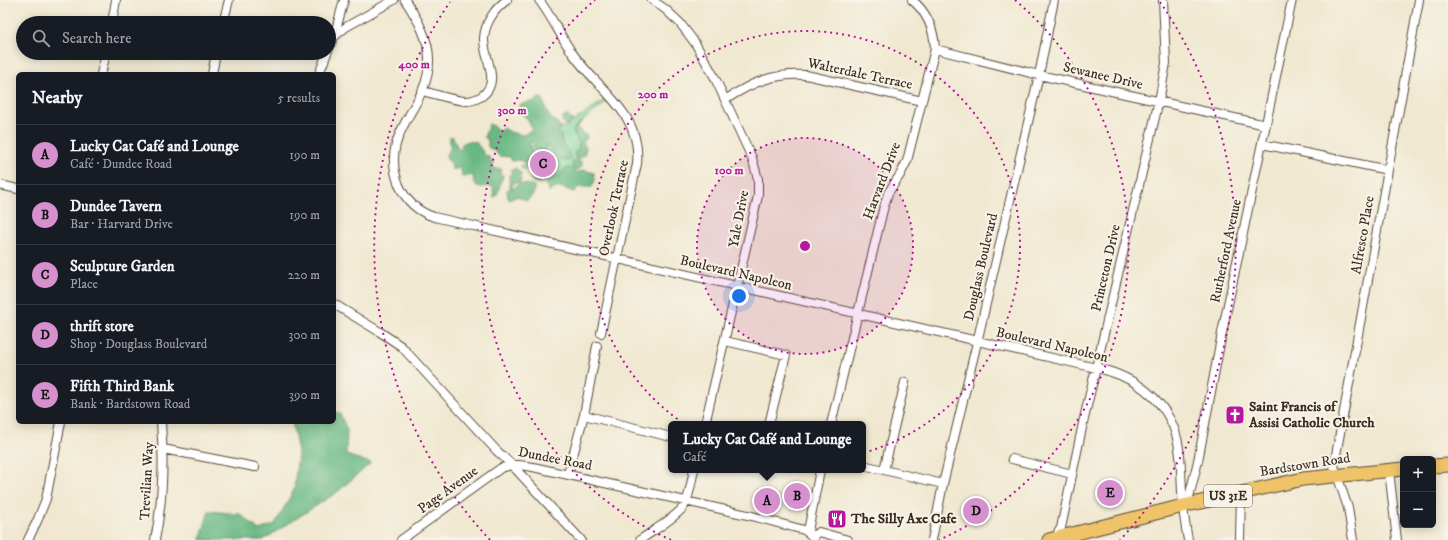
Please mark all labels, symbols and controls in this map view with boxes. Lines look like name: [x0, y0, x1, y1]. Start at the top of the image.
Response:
search box: [16, 16, 336, 60]
icon: search: [30, 27, 52, 49]
text: Search here: [62, 29, 131, 48]
street label: Walterdale Terrace: [805, 54, 914, 94]
text: 400 m: [397, 57, 430, 72]
street label: Sewanee Drive: [1061, 58, 1145, 94]
text: Nearby: [32, 87, 82, 109]
text: 200 m: [638, 87, 668, 102]
text: 5 results: [278, 90, 320, 106]
text: 300 m: [498, 103, 526, 118]
text: Lucky Cat Café and Lounge: [70, 137, 239, 156]
street label: Harvard Drive: [859, 140, 905, 222]
text: A: [41, 147, 49, 163]
text: 190 m: [289, 147, 320, 163]
pin: C: [530, 149, 556, 179]
text: Café · Dundee Road: [70, 156, 172, 172]
street label: Overlook Terrace: [595, 158, 633, 258]
text: 100 m: [715, 163, 743, 178]
street label: Yale Drive: [725, 189, 753, 249]
street label: Alfresco Place: [1347, 194, 1379, 276]
text: Dundee Tavern: [70, 197, 162, 216]
street label: Rutherford Avenue: [1206, 197, 1246, 304]
text: B: [41, 207, 49, 223]
text: 190 m: [289, 207, 320, 223]
street label: Douglass Boulevard: [960, 211, 1002, 323]
text: Bar · Harvard Drive: [70, 216, 173, 232]
street label: Princeton Drive: [1087, 223, 1125, 313]
centre of rings: [798, 239, 812, 253]
street label: Boulevard Napoleon: [678, 251, 795, 295]
text: Sculpture Garden: [70, 257, 175, 276]
text: C: [41, 267, 49, 283]
text: 220 m: [288, 267, 320, 283]
text: Place: [70, 276, 98, 292]
your location: [729, 286, 749, 306]
text: thrift store: [70, 317, 134, 336]
street label: Boulevard Napoleon: [994, 323, 1111, 367]
text: D: [40, 327, 50, 343]
text: 300 m: [289, 327, 320, 343]
text: Shop · Douglass Boulevard: [70, 336, 207, 352]
text: Fifth Third Bank: [70, 377, 174, 396]
text: E: [40, 387, 50, 403]
text: 390 m: [289, 387, 320, 403]
text: Bank · Bardstown Road: [70, 396, 190, 412]
place label: Saint Francis of Assisi Catholic Church: [1248, 398, 1375, 432]
church icon: Saint Francis of Assisi Catholic Church: [1224, 404, 1246, 426]
popup: [668, 421, 866, 473]
text: Lucky Cat Café and Lounge: [683, 430, 851, 449]
street label: Trevilian Way: [136, 441, 158, 521]
street label: Dundee Road: [516, 443, 594, 475]
text: Café: [683, 449, 706, 465]
street label: Bardstown Road: [1259, 449, 1351, 481]
map controls: [1400, 456, 1436, 528]
button: +: [1400, 456, 1436, 492]
street label: Page Avenue: [414, 462, 482, 518]
pin: E: [1097, 478, 1123, 508]
pin: B: [784, 481, 810, 511]
road number: US 31E: [1204, 485, 1252, 507]
pin: A: [754, 486, 780, 516]
button: −: [1400, 492, 1436, 528]
pin: D: [963, 496, 989, 526]
restaurant icon: The Silly Axe Cafe: [826, 508, 848, 530]
place label: The Silly Axe Cafe: [850, 510, 957, 528]

